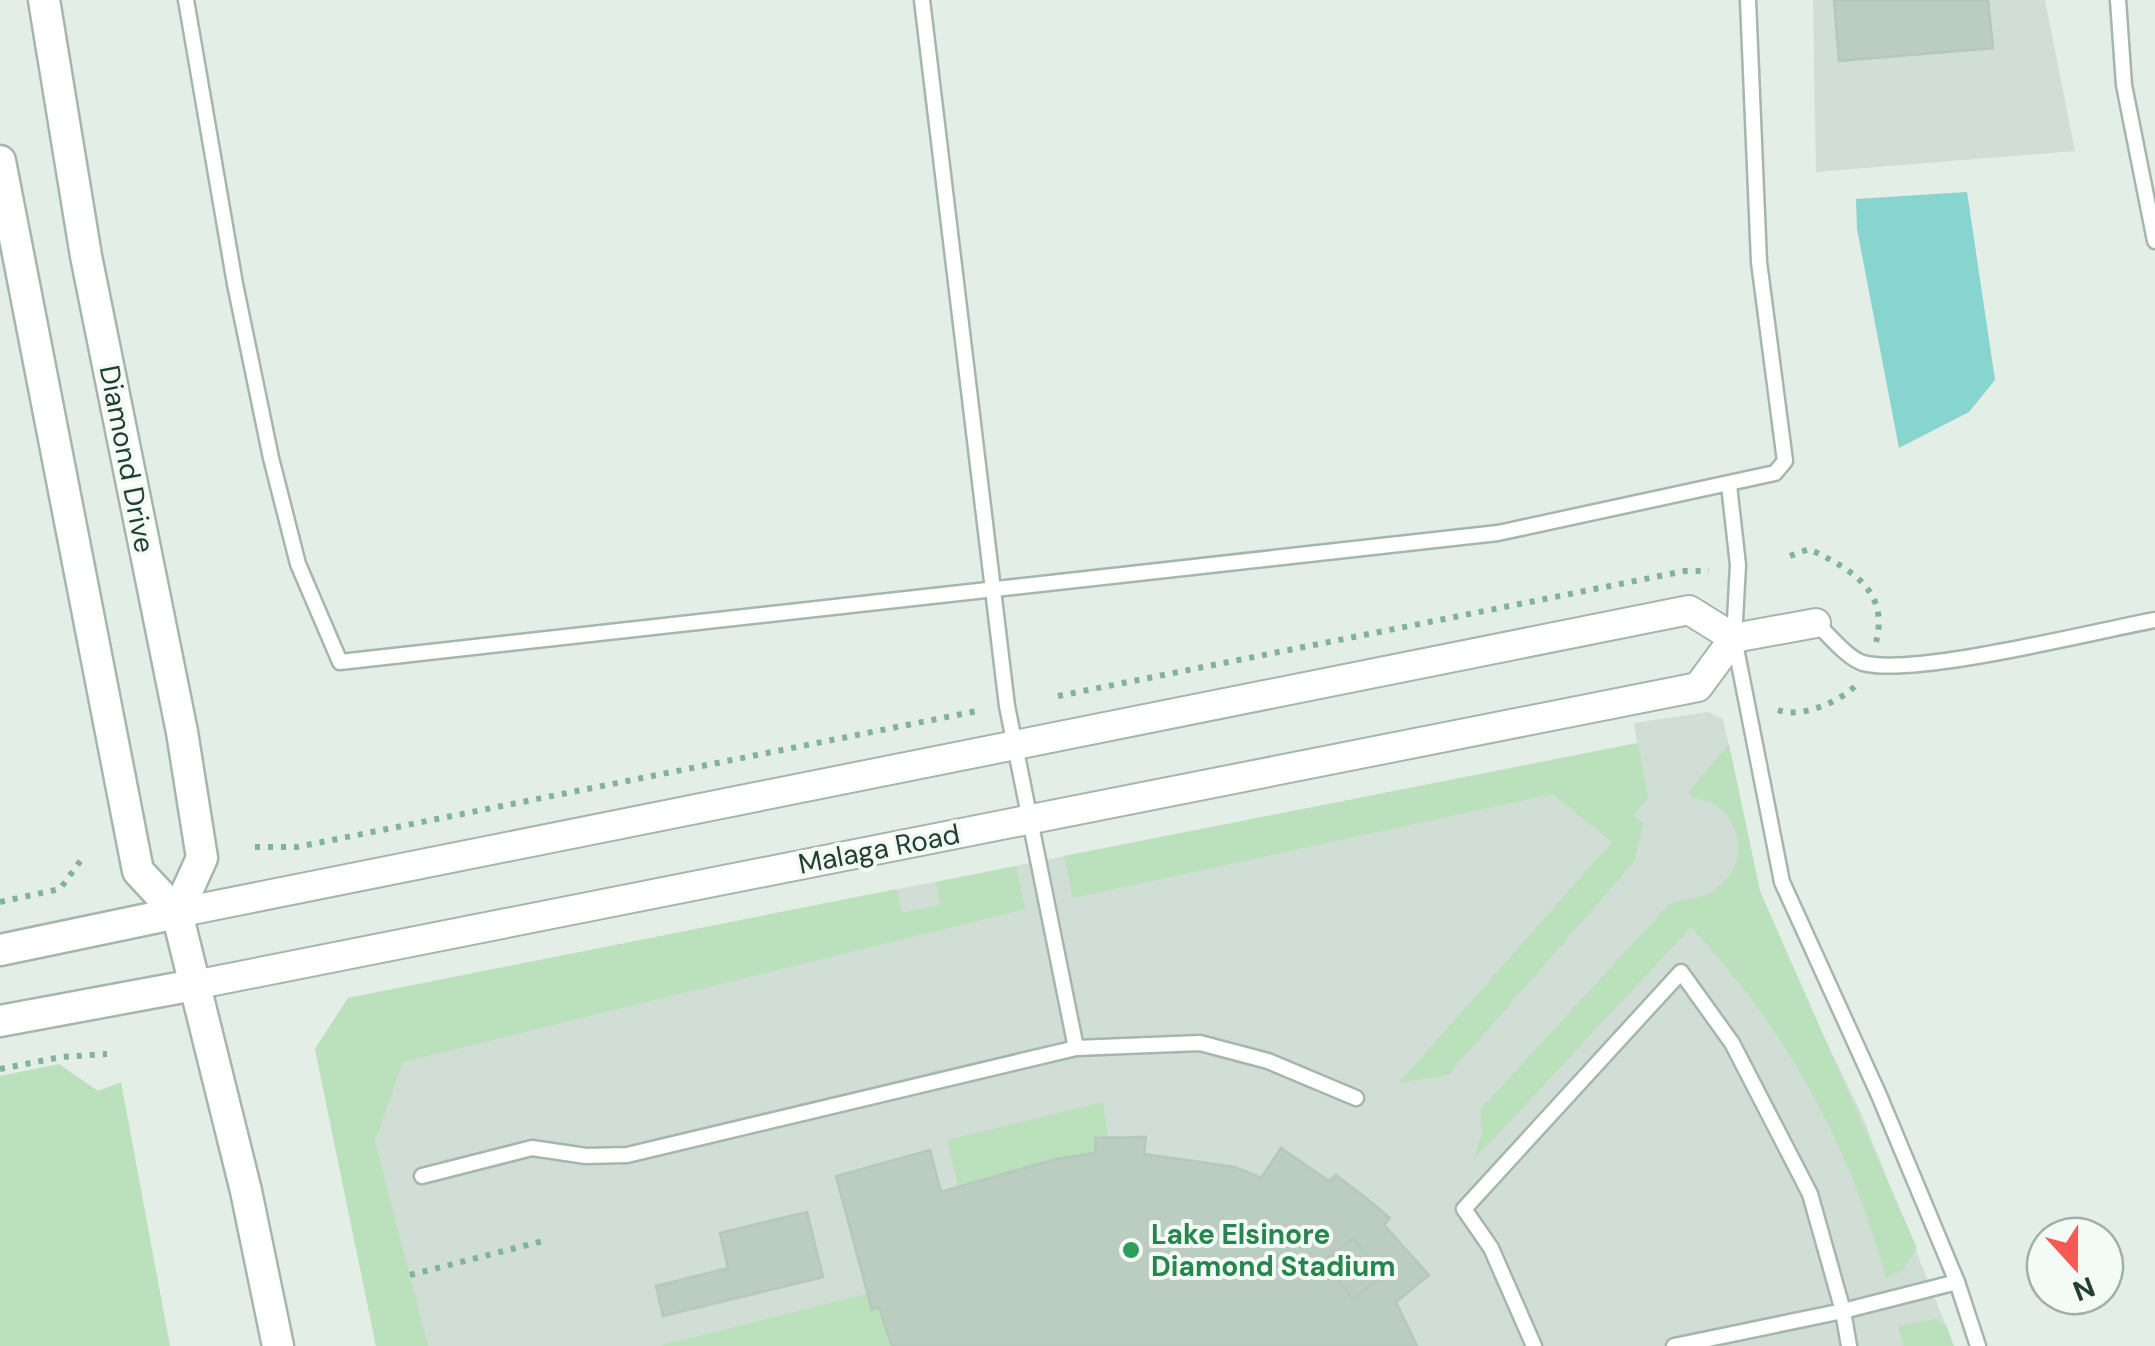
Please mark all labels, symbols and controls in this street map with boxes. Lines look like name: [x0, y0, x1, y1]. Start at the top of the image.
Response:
street label: Diamond Drive: [91, 362, 163, 556]
street label: Malaga Road: [795, 815, 963, 883]
place label: Lake Elsinore Diamond Stadium: [1151, 1216, 1396, 1285]
north arrow: [2025, 1216, 2125, 1316]
marker: Lake Elsinore Diamond Stadium: [1120, 1239, 1142, 1261]
text: N: [2068, 1268, 2100, 1310]

